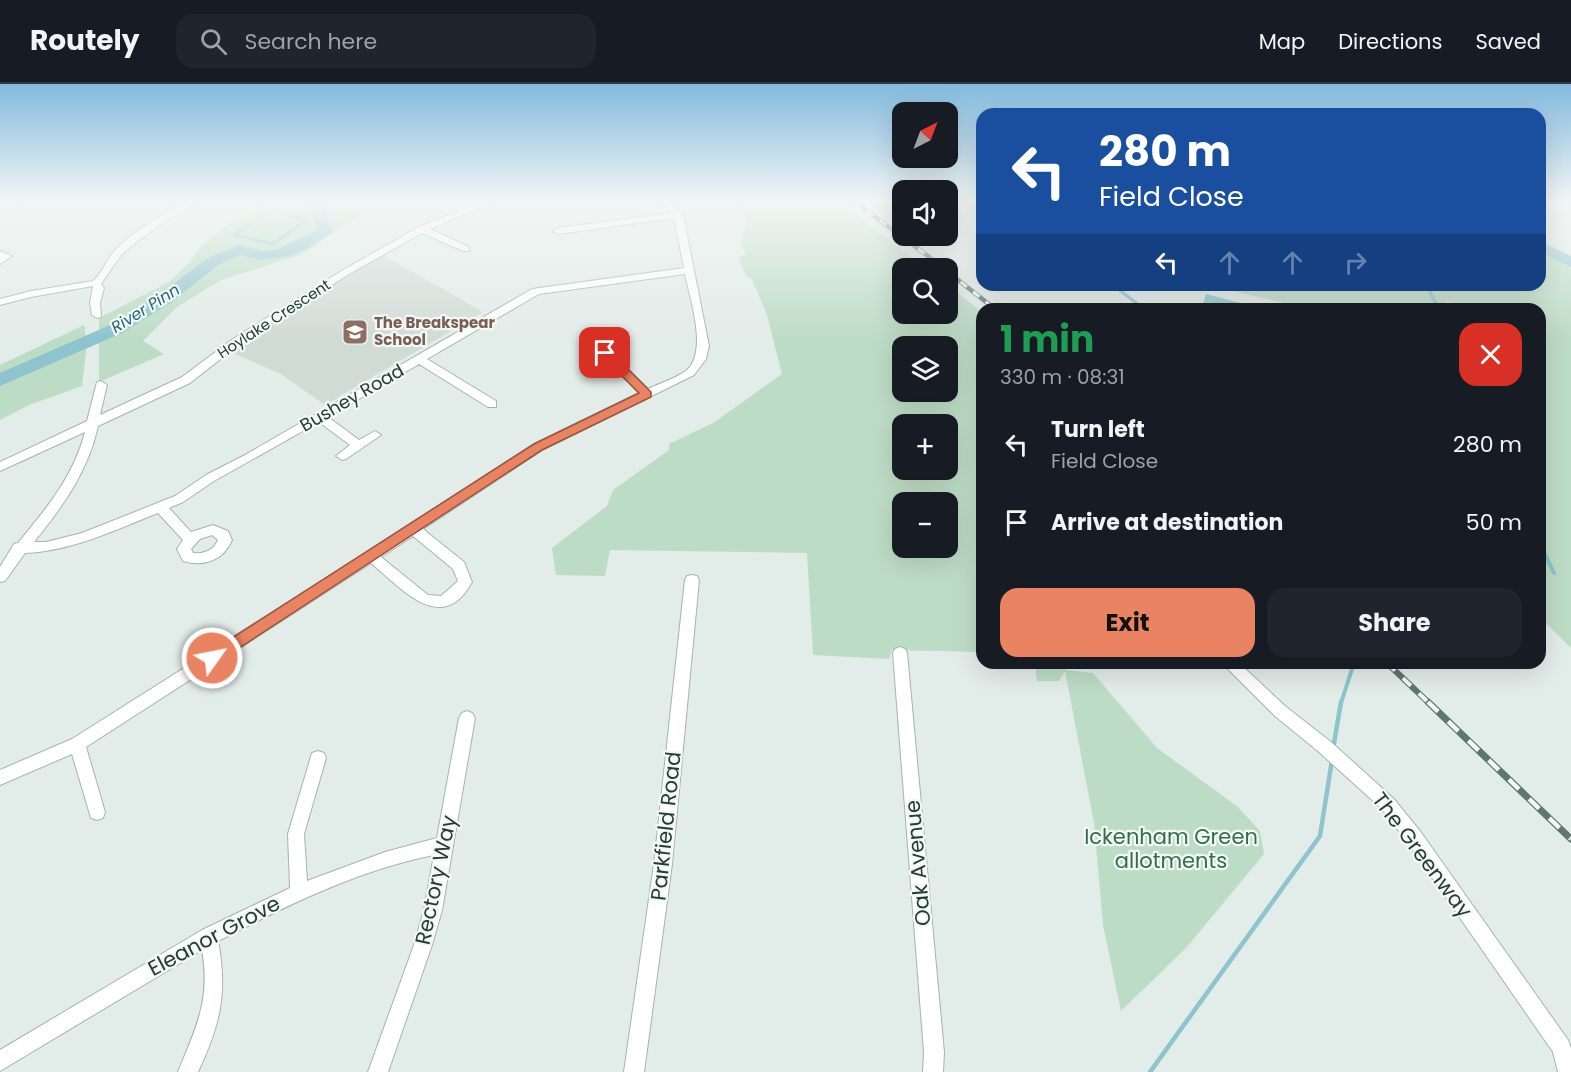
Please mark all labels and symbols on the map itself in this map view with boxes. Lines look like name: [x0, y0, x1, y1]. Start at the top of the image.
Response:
north arrow: [892, 102, 958, 168]
street label: Hoylake Crescent: [213, 274, 334, 363]
water label: River Pinn: [107, 278, 184, 339]
place label: The Breakspear School: [374, 312, 495, 350]
school or university icon: The Breakspear School: [340, 317, 370, 347]
pin: [579, 327, 630, 378]
street label: Bushey Road: [295, 358, 408, 437]
position arrow: [180, 626, 244, 690]
street label: Parkfield Road: [643, 750, 688, 902]
street label: The Greenway: [1366, 786, 1479, 924]
street label: Oak Avenue: [898, 799, 937, 927]
street label: Rectory Way: [408, 812, 463, 947]
park label: Ickenham Green allotments: [1084, 822, 1258, 875]
street label: Eleanor Grove: [143, 889, 285, 983]

